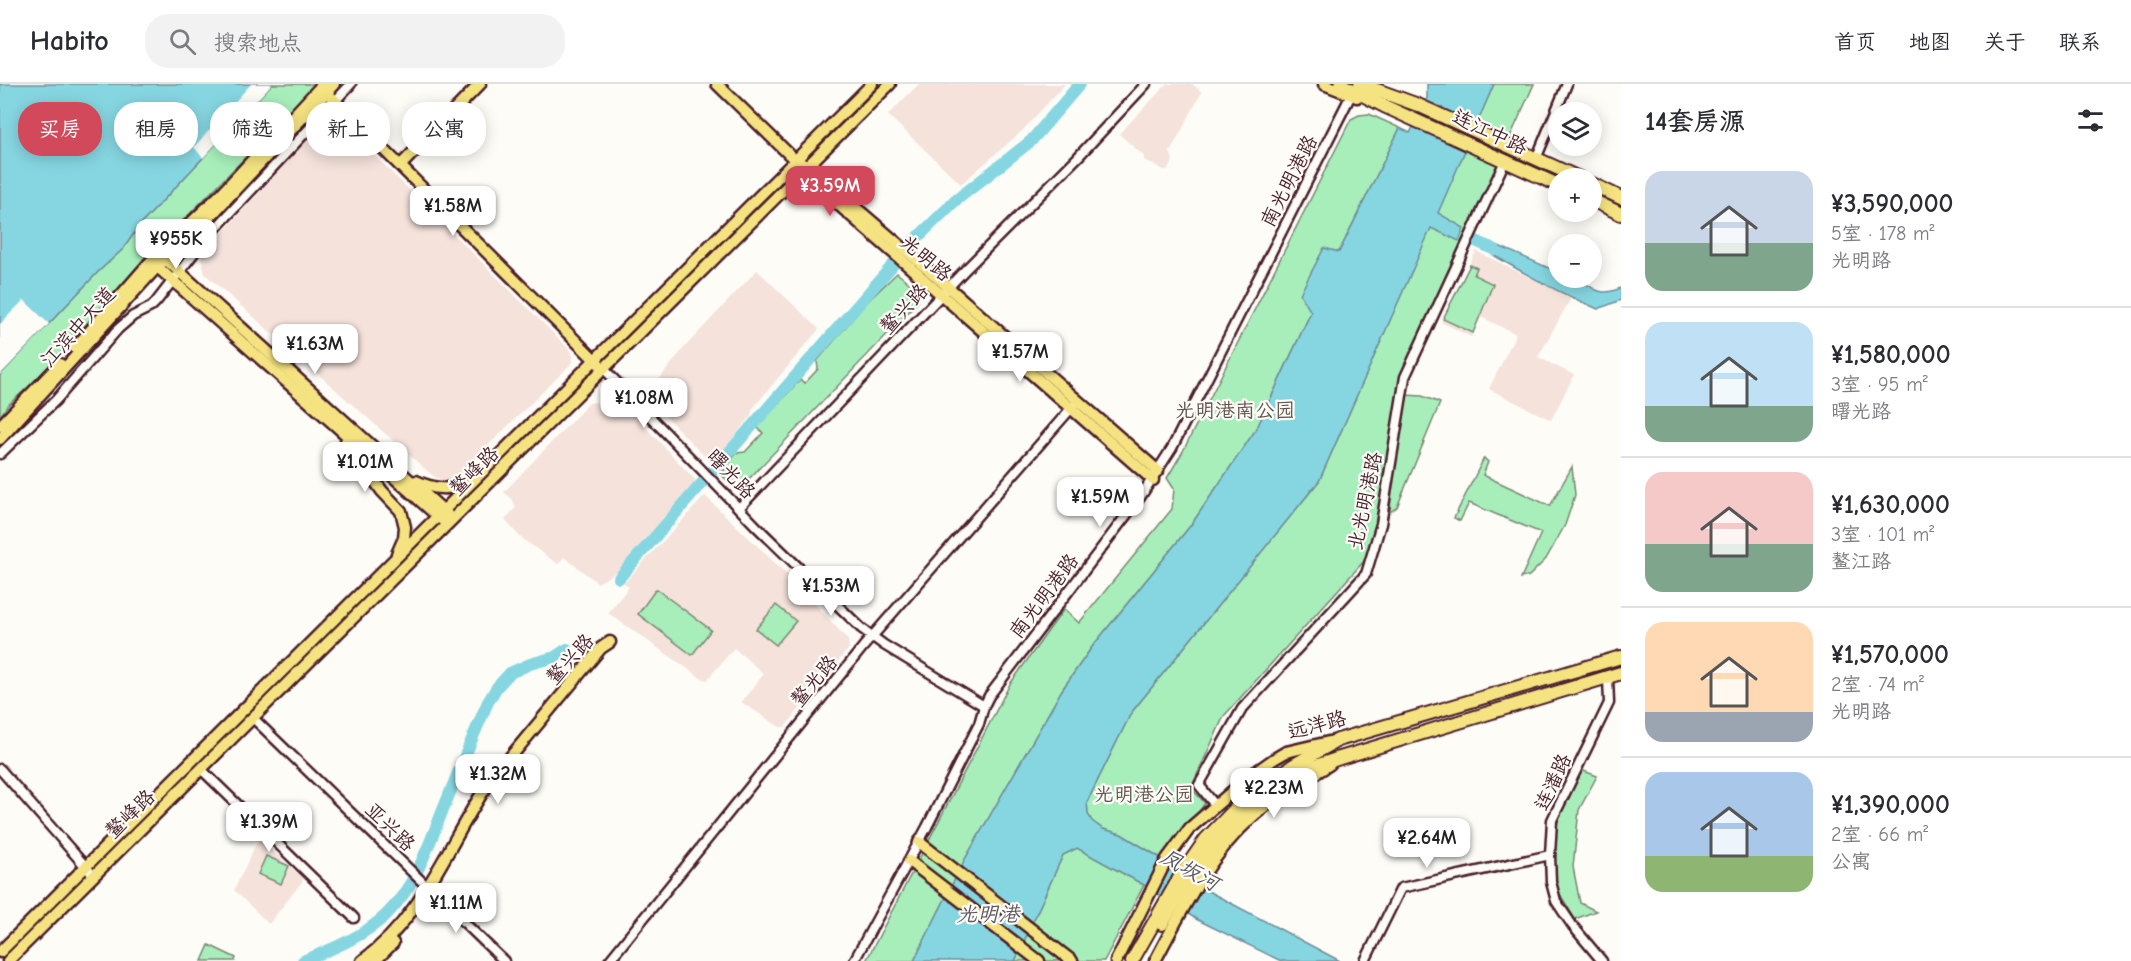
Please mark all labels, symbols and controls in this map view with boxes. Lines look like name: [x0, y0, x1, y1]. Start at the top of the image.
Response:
search box: [145, 14, 565, 68]
text: Habito: [30, 25, 109, 57]
icon: search: [166, 25, 199, 58]
text: 搜索地点: [214, 30, 302, 56]
text: 首页: [1834, 30, 1876, 54]
text: 地图: [1909, 30, 1951, 54]
text: 关于: [1984, 30, 2026, 54]
text: 联系: [2059, 30, 2101, 54]
chip: 买房: [18, 102, 102, 156]
chip: 租房: [114, 102, 198, 156]
chip: 筛选: [210, 102, 294, 156]
chip: 新上: [306, 102, 390, 156]
chip: 公寓: [402, 102, 486, 156]
map controls: [1548, 102, 1602, 288]
button: layers: [1548, 102, 1602, 156]
icon: filters: [2074, 104, 2107, 137]
street label: 连江中路: [1449, 105, 1532, 160]
text: 14套房源: [1645, 107, 1745, 137]
street label: 南光明港路: [1256, 130, 1322, 231]
pin: ¥3.59M: [781, 166, 879, 217]
button: +: [1548, 168, 1602, 222]
text: ¥3.59M: [800, 174, 860, 197]
pin: ¥1.58M: [404, 186, 502, 237]
text: ¥3,590,000: [1831, 189, 1953, 219]
text: ¥1.58M: [424, 194, 482, 217]
icon: home: [1693, 195, 1765, 267]
pin: ¥955K: [134, 219, 218, 270]
text: 5室 · 178 m²: [1831, 222, 1935, 245]
text: ¥955K: [150, 227, 202, 250]
street label: 光明路: [896, 230, 957, 287]
button: −: [1548, 234, 1602, 288]
text: 光明路: [1831, 249, 1891, 272]
street label: 鳌兴路: [875, 278, 934, 339]
street label: 江滨中大道: [36, 282, 120, 372]
pin: ¥1.63M: [266, 324, 364, 375]
text: ¥1.63M: [286, 332, 344, 355]
pin: ¥1.57M: [971, 332, 1069, 383]
text: ¥1.57M: [991, 340, 1049, 363]
text: ¥1,580,000: [1831, 340, 1951, 370]
icon: home: [1693, 346, 1765, 418]
text: 3室 · 95 m²: [1831, 373, 1928, 396]
pin: ¥1.08M: [595, 378, 693, 429]
text: ¥1.08M: [614, 386, 674, 409]
park label: 光明港南公园: [1175, 399, 1295, 422]
text: 曙光路: [1831, 400, 1891, 423]
street label: 鳌峰路: [445, 441, 504, 500]
pin: ¥1.01M: [316, 442, 414, 493]
street label: 曙光路: [702, 444, 761, 504]
street label: 北光明港路: [1343, 449, 1387, 552]
text: ¥1.01M: [337, 450, 393, 473]
pin: ¥1.59M: [1051, 477, 1149, 528]
text: ¥1.59M: [1071, 485, 1129, 508]
text: ¥1,630,000: [1831, 490, 1950, 520]
icon: home: [1693, 496, 1765, 568]
text: 3室 · 101 m²: [1831, 523, 1934, 546]
street label: 南光明港路: [1005, 548, 1084, 643]
text: 鳌江路: [1831, 550, 1891, 573]
pin: ¥1.53M: [782, 566, 880, 617]
text: ¥1.53M: [802, 574, 860, 597]
street label: 鳌兴路: [541, 628, 599, 689]
text: ¥1,570,000: [1831, 640, 1949, 670]
icon: home: [1693, 646, 1765, 718]
street label: 鳌光路: [786, 650, 843, 711]
text: 2室 · 74 m²: [1831, 673, 1924, 696]
text: 光明路: [1831, 700, 1891, 723]
street label: 远洋路: [1285, 706, 1350, 744]
street label: 连潘路: [1530, 749, 1577, 814]
pin: ¥1.32M: [449, 754, 547, 805]
text: ¥1.32M: [469, 762, 527, 785]
pin: ¥2.23M: [1225, 768, 1323, 819]
text: ¥2.23M: [1244, 776, 1304, 799]
park label: 光明港公园: [1094, 783, 1194, 806]
street label: 鳌峰路: [100, 784, 160, 843]
text: ¥1,390,000: [1831, 790, 1950, 820]
icon: home: [1693, 796, 1765, 868]
street label: 亚兴路: [360, 798, 420, 857]
pin: ¥1.39M: [220, 802, 318, 853]
text: ¥1.39M: [240, 810, 298, 833]
pin: ¥2.64M: [1378, 818, 1476, 869]
text: 2室 · 66 m²: [1831, 823, 1928, 846]
text: ¥2.64M: [1397, 826, 1457, 849]
water label: 凤坂河: [1157, 844, 1226, 897]
text: 公寓: [1831, 850, 1871, 873]
pin: ¥1.11M: [407, 883, 505, 934]
text: ¥1.11M: [429, 891, 483, 914]
water label: 光明港: [957, 902, 1021, 926]

